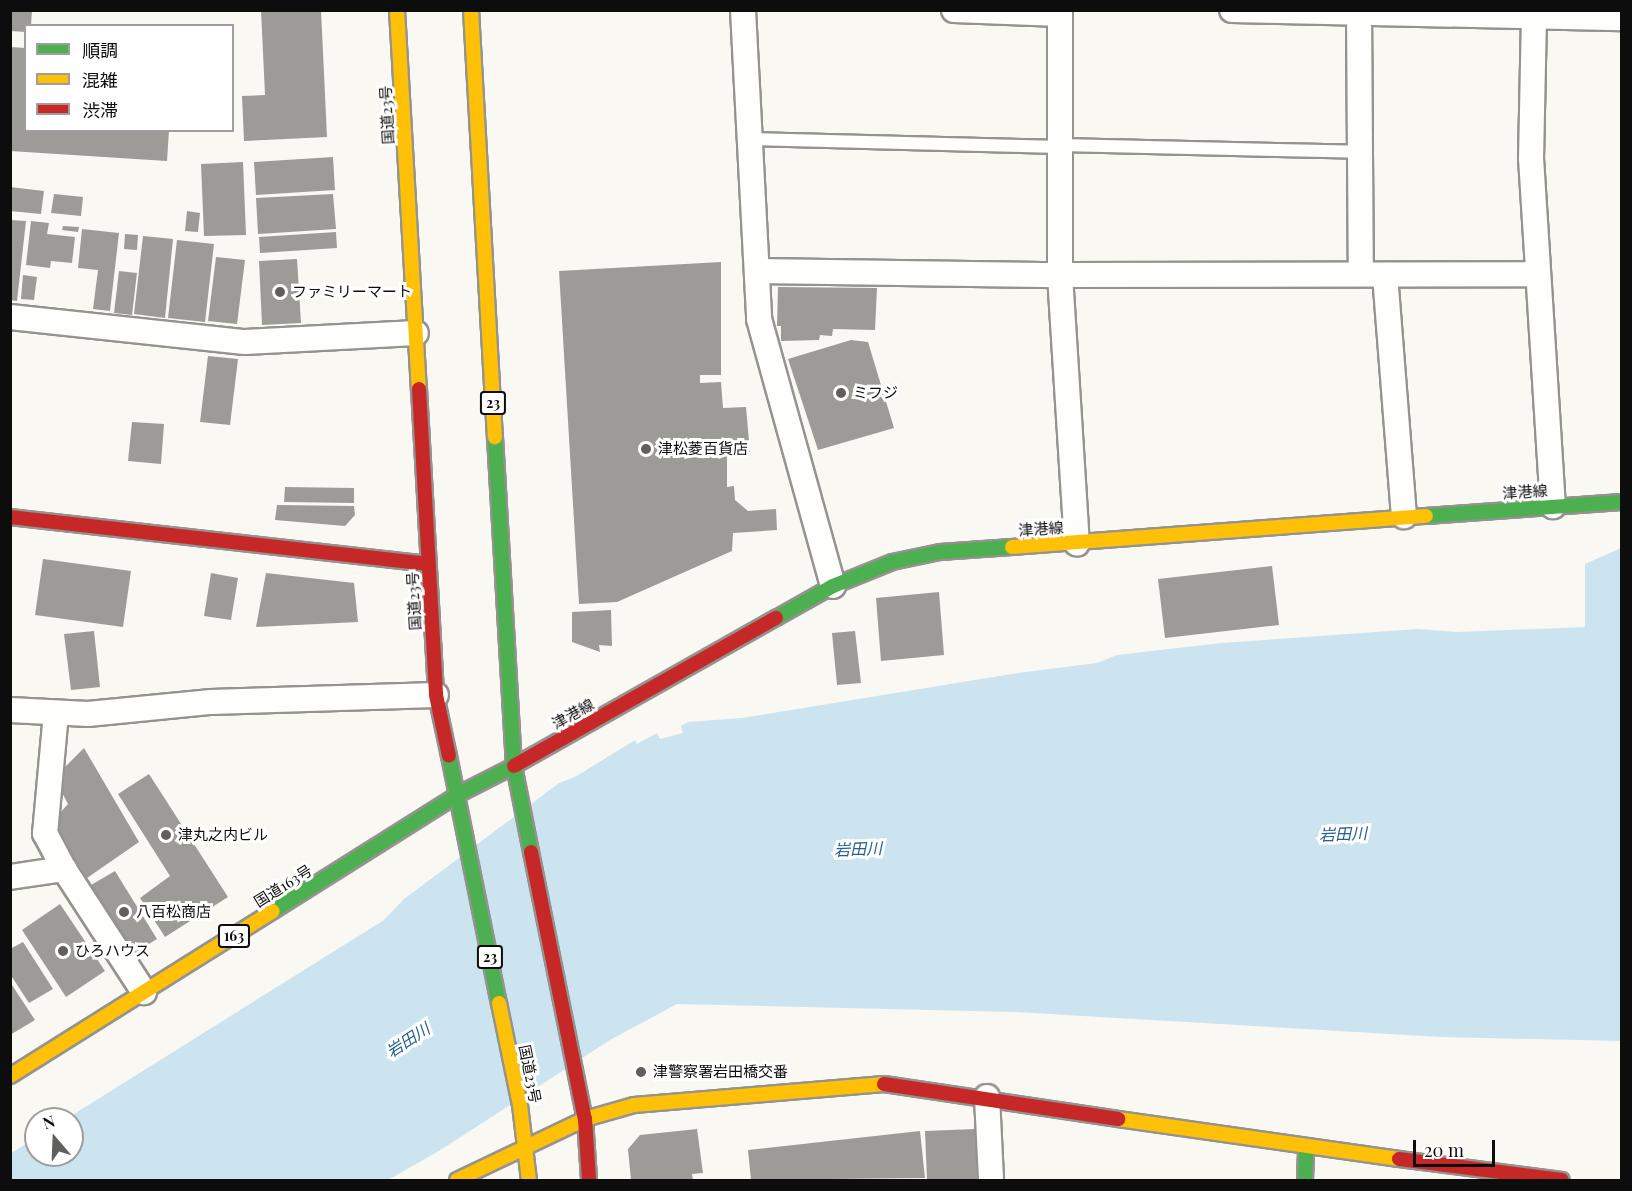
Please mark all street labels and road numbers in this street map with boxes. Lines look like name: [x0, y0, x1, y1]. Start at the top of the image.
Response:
street label: 国道23号: [376, 85, 398, 145]
road number: 23: [480, 392, 506, 414]
street label: 津港線: [1502, 481, 1548, 503]
street label: 津港線: [1018, 518, 1064, 540]
street label: 国道23号: [403, 571, 425, 631]
street label: 津港線: [549, 695, 597, 733]
street label: 国道163号: [251, 861, 315, 911]
road number: 163: [218, 925, 250, 947]
road number: 23: [476, 946, 504, 968]
street label: 国道23号: [516, 1043, 544, 1105]

